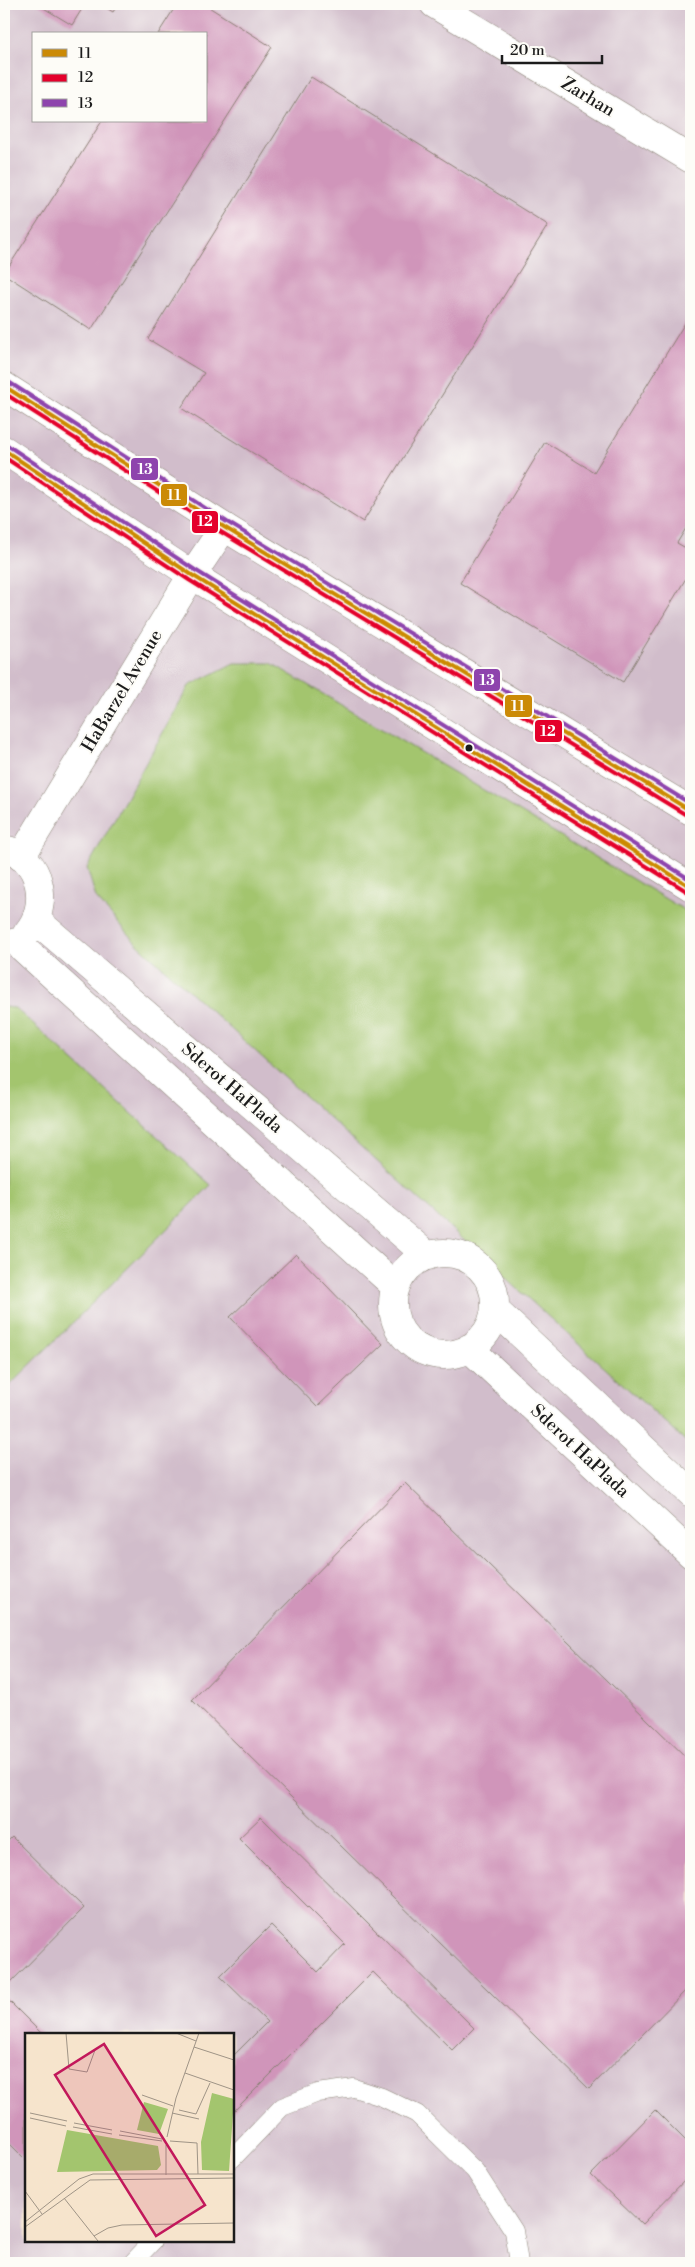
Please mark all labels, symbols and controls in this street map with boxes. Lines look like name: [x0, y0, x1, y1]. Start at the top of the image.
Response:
legend: [32, 32, 208, 122]
scale bar: [502, 32, 602, 64]
text: 20 m: [510, 41, 545, 60]
text: 11: [78, 44, 92, 63]
text: 12: [78, 68, 93, 87]
street label: Zarhan: [557, 72, 619, 122]
text: 13: [78, 94, 93, 113]
line badge: 13: [130, 457, 159, 481]
text: 13: [137, 461, 153, 479]
line badge: 11: [160, 483, 188, 507]
text: 11: [167, 487, 181, 505]
line badge: 12: [191, 510, 219, 534]
text: 12: [197, 513, 213, 531]
street label: HaBarzel Avenue: [76, 625, 168, 757]
line badge: 13: [473, 668, 501, 692]
text: 13: [479, 672, 495, 690]
line badge: 11: [504, 694, 533, 718]
text: 11: [511, 698, 525, 716]
line badge: 12: [534, 719, 563, 743]
text: 12: [540, 723, 556, 741]
unlabelled marker: [464, 743, 474, 753]
street label: Sderot HaPlada: [177, 1038, 288, 1139]
street label: Sderot HaPlada: [526, 1399, 635, 1503]
inset map: [25, 2033, 234, 2242]

